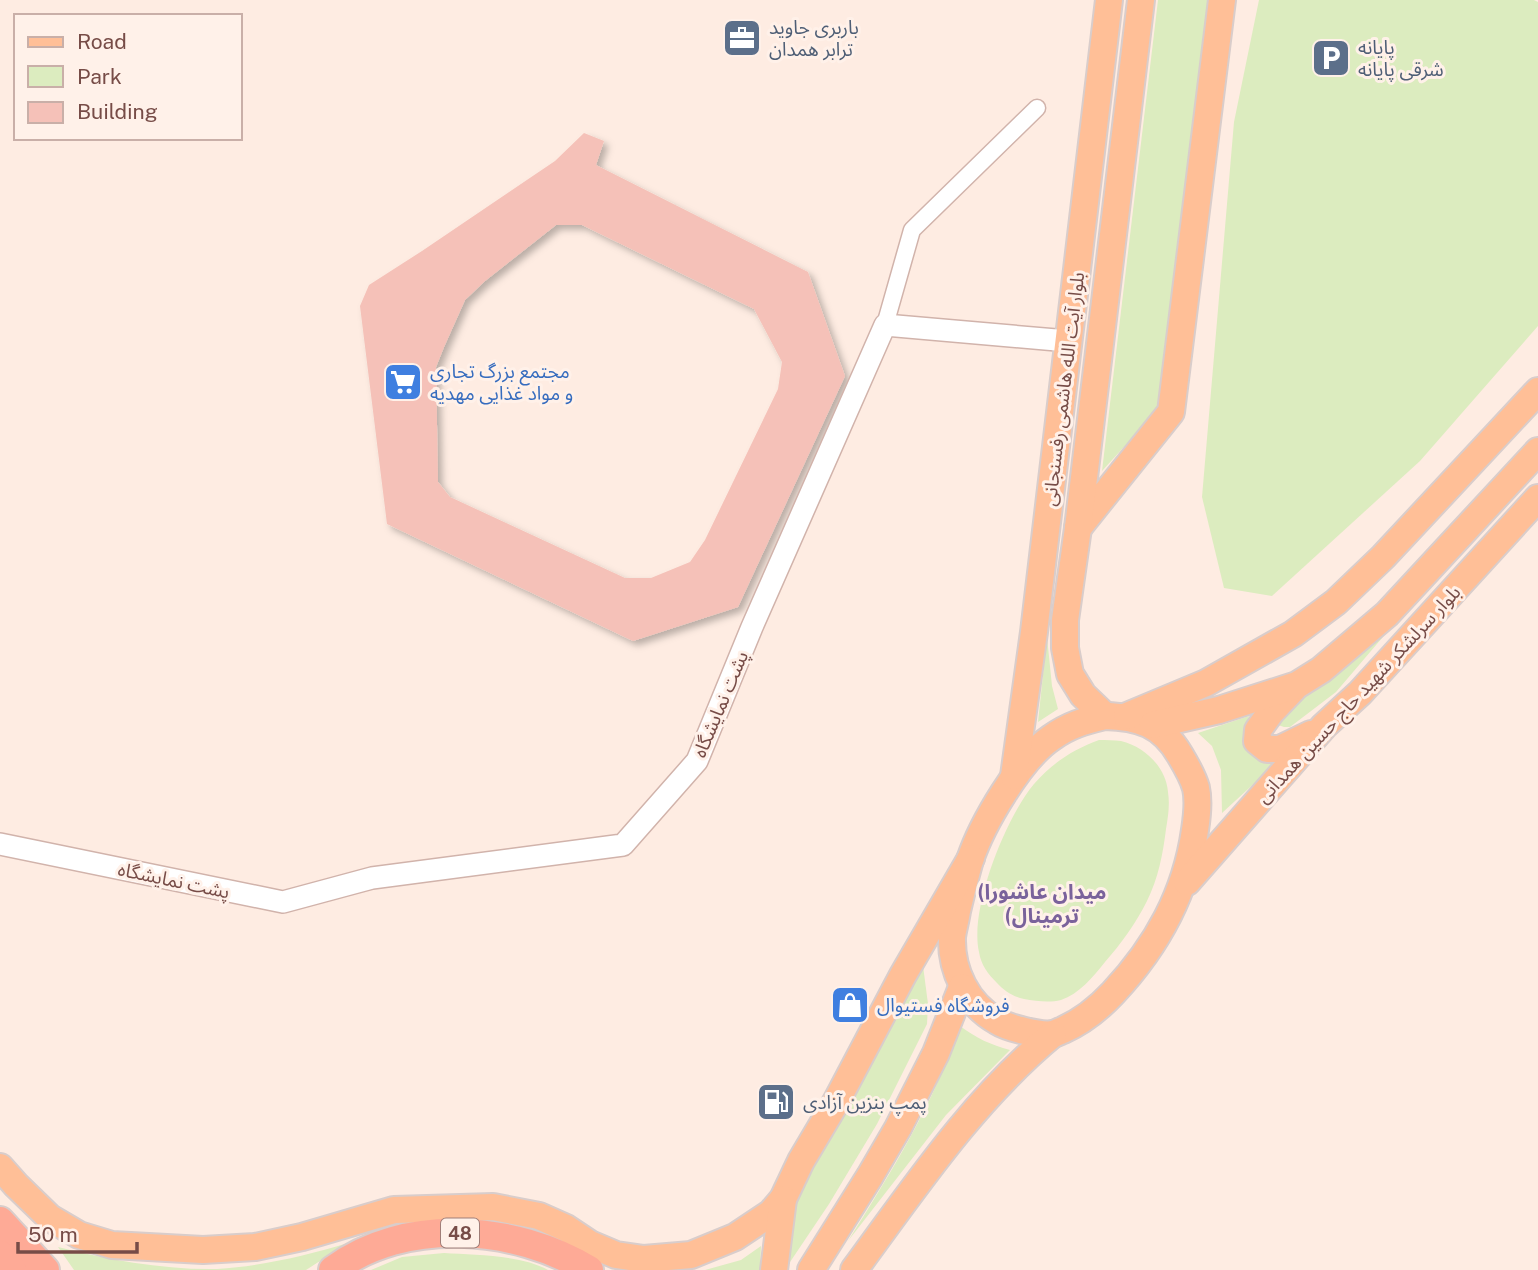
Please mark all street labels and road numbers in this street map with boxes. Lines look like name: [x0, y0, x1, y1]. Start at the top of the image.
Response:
street label: بلوار آیت الله هاشمی رفسنجانی: [1038, 271, 1089, 507]
street label: بلوار سرلشکر شهید حاج حسین همدانی: [1251, 581, 1467, 809]
street label: پشت نمایشگاه: [688, 647, 754, 761]
street label: پشت نمایشگاه: [116, 857, 232, 905]
road number: 48: [441, 1218, 479, 1248]

